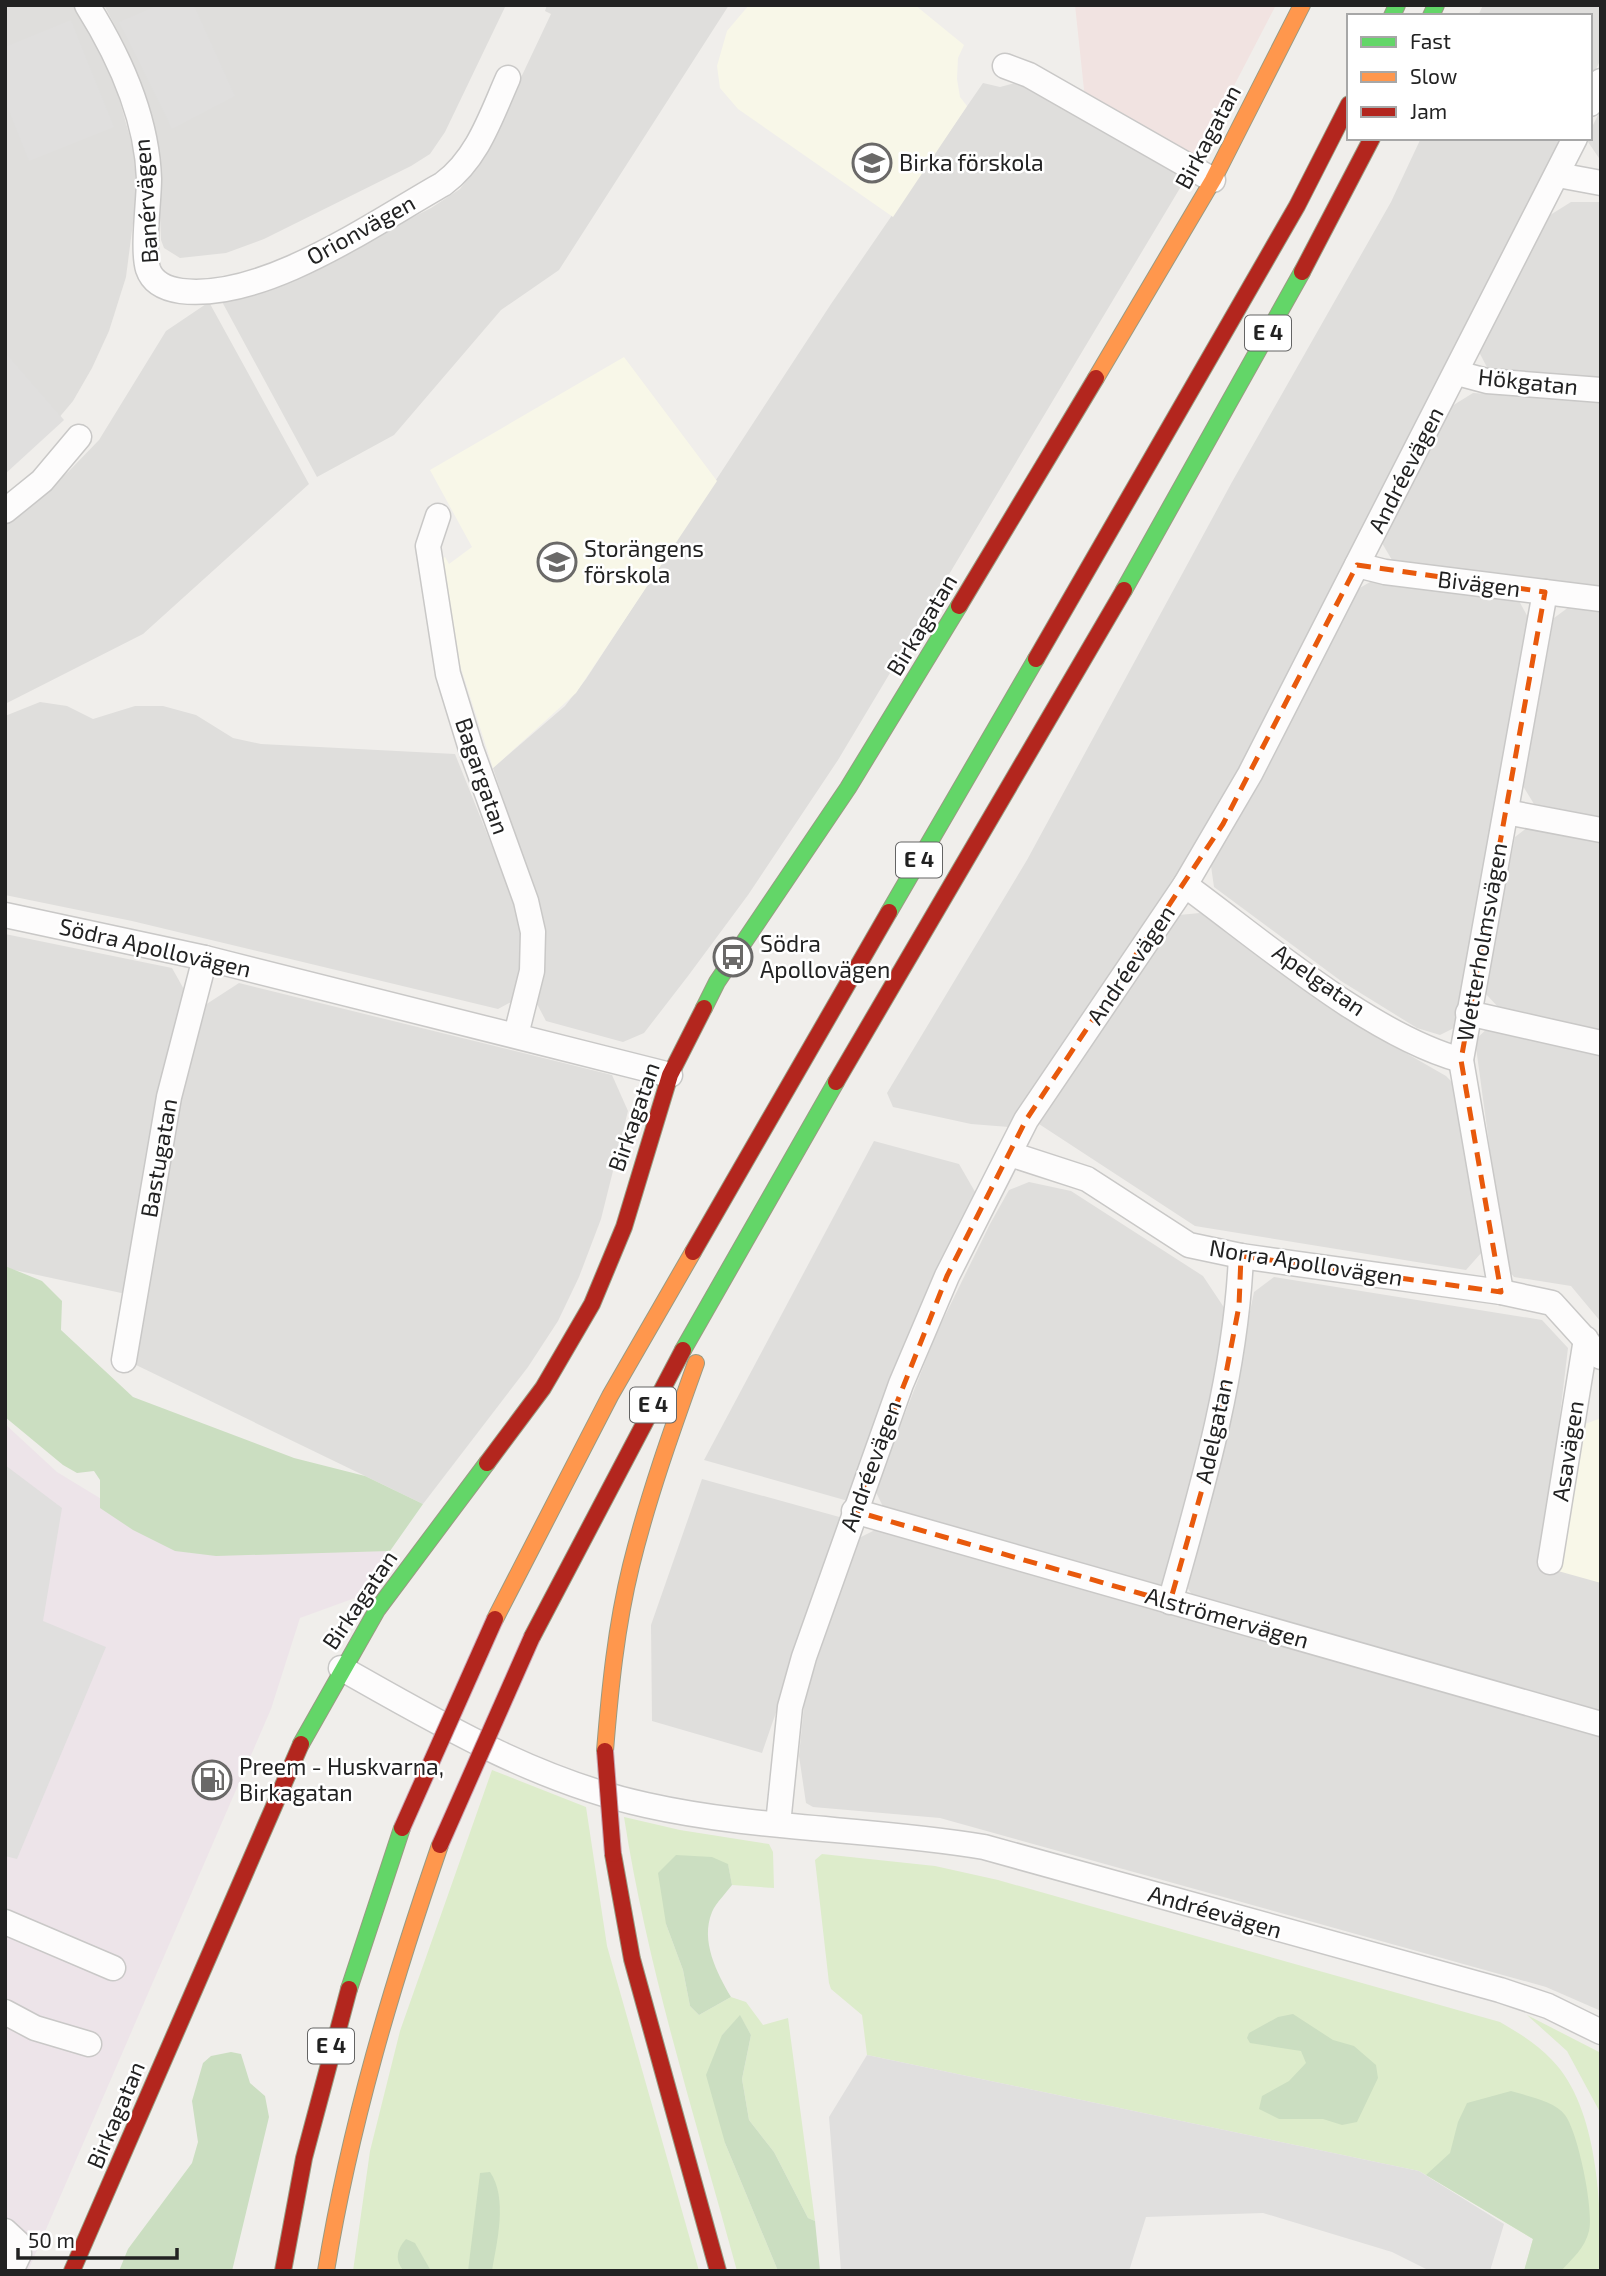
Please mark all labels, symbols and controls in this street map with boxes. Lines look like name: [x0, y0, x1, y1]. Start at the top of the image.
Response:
legend: [1347, 14, 1592, 140]
text: Fast: [1410, 28, 1451, 53]
text: Slow: [1410, 63, 1457, 88]
street label: Birkagatan: [1168, 80, 1246, 193]
text: Jam: [1410, 98, 1447, 123]
street label: Banérvägen: [127, 138, 163, 264]
school or university icon: Birka förskola: [851, 142, 893, 184]
place label: Birka förskola: [899, 148, 1044, 176]
street label: Orionvägen: [301, 188, 420, 270]
road number: E 4: [1245, 316, 1291, 350]
street label: Hökgatan: [1477, 362, 1579, 400]
street label: Andréevägen: [1361, 402, 1449, 537]
place label: Storängens förskola: [584, 534, 704, 588]
school or university icon: Storängens förskola: [536, 541, 578, 583]
street label: Bivägen: [1436, 564, 1522, 602]
street label: Birkagatan: [880, 569, 962, 680]
street label: Bagargatan: [450, 714, 516, 838]
street label: Wetterholmsvägen: [1450, 840, 1512, 1043]
road number: E 4: [896, 842, 942, 878]
street label: Andréevägen: [1080, 900, 1180, 1029]
street label: Södra Apollovägen: [57, 911, 254, 983]
place label: Södra Apollovägen: [760, 929, 890, 983]
bus stop icon: Södra Apollovägen: [712, 936, 754, 978]
street label: Apelgatan: [1268, 937, 1371, 1021]
street label: Birkagatan: [601, 1058, 665, 1175]
street label: Bastugatan: [134, 1096, 182, 1220]
street label: Norra Apollovägen: [1207, 1233, 1405, 1291]
street label: Adelgatan: [1188, 1376, 1238, 1486]
road number: E 4: [630, 1388, 676, 1422]
street label: Andréevägen: [833, 1396, 907, 1535]
street label: Asavägen: [1545, 1398, 1589, 1503]
street label: Birkagatan: [316, 1545, 403, 1654]
street label: Alströmervägen: [1142, 1580, 1312, 1654]
place label: Preem - Huskvarna, Birkagatan: [239, 1752, 444, 1806]
fuel station icon: Preem - Huskvarna, Birkagatan: [191, 1759, 233, 1801]
street label: Andréevägen: [1145, 1879, 1285, 1943]
road number: E 4: [308, 2028, 354, 2064]
street label: Birkagatan: [80, 2057, 150, 2172]
scale bar: [18, 2216, 177, 2260]
text: 50 m: [28, 2227, 75, 2252]

